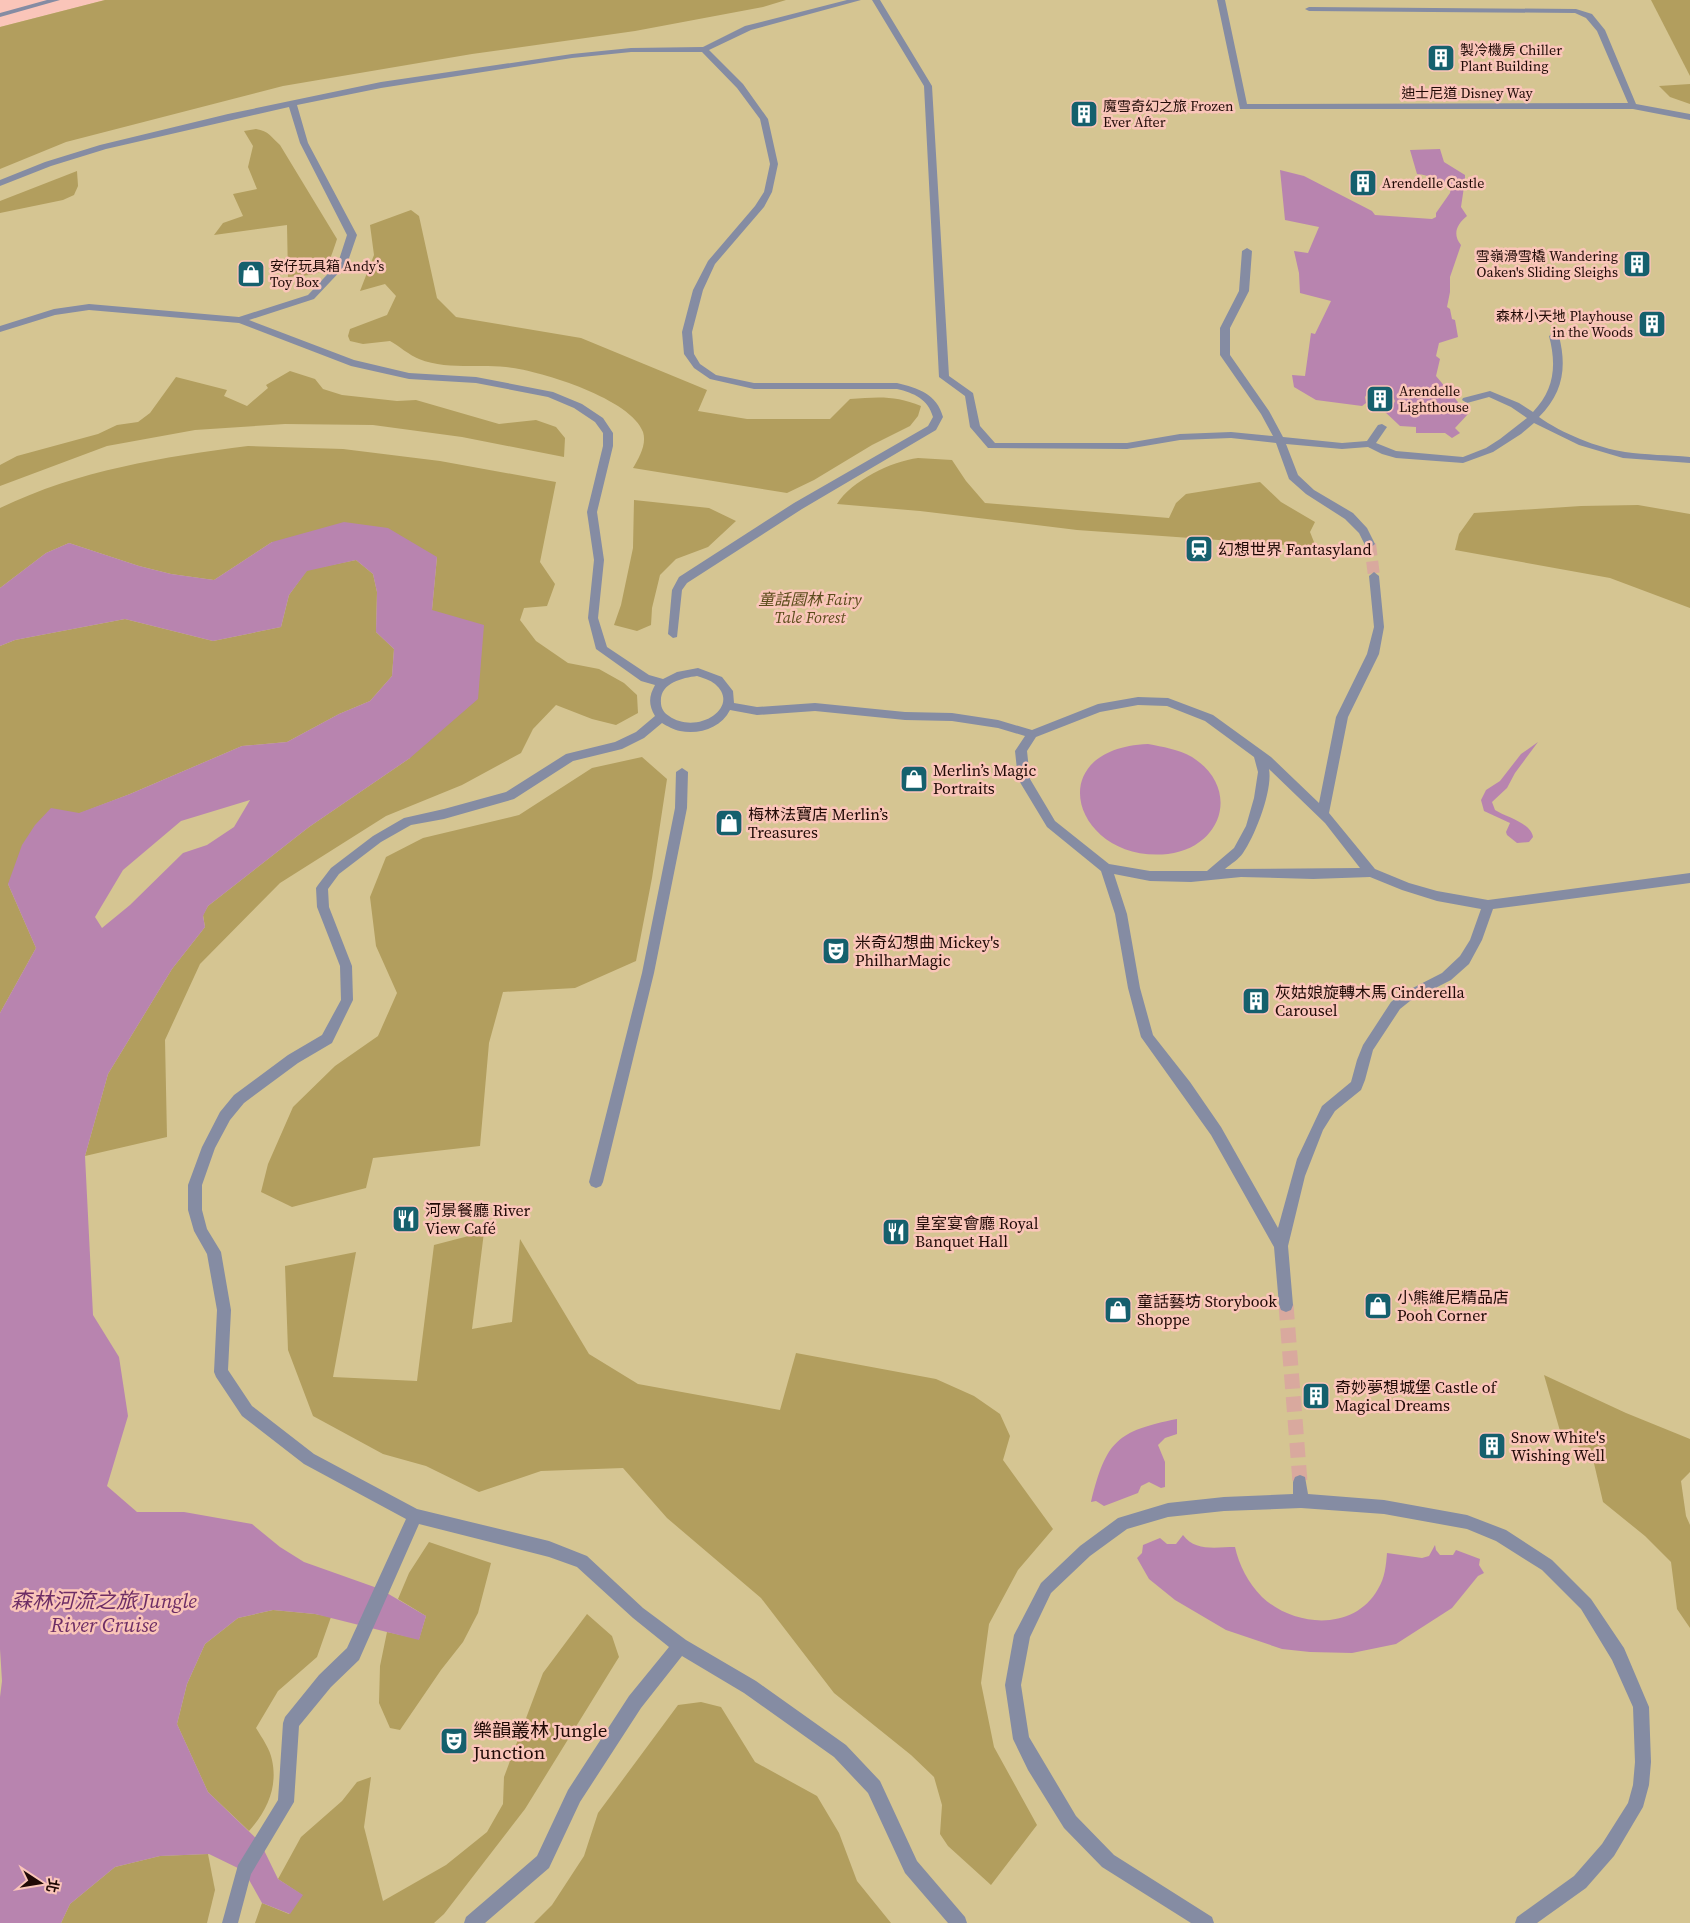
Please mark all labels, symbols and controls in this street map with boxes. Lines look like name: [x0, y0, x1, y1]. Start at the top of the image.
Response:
place label: 製冷機房 Chiller Plant Building: [1460, 40, 1562, 76]
building icon: 製冷機房 Chiller Plant Building: [1426, 43, 1456, 73]
street label: 迪士尼道 Disney Way: [1401, 83, 1534, 103]
place label: 魔雪奇幻之旅 Frozen Ever After: [1103, 96, 1234, 132]
building icon: 魔雪奇幻之旅 Frozen Ever After: [1069, 99, 1099, 129]
building icon: Arendelle Castle: [1348, 168, 1378, 198]
place label: Arendelle Castle: [1382, 173, 1484, 193]
place label: 雪嶺滑雪橇 Wandering Oaken's Sliding Sleighs: [1476, 246, 1618, 282]
building icon: 雪嶺滑雪橇 Wandering Oaken's Sliding Sleighs: [1622, 249, 1652, 279]
place label: 安仔玩具箱 Andy’s Toy Box: [270, 256, 384, 292]
shop icon: 安仔玩具箱 Andy’s Toy Box: [236, 259, 266, 289]
place label: 森林小天地 Playhouse in the Woods: [1496, 306, 1633, 342]
building icon: 森林小天地 Playhouse in the Woods: [1637, 309, 1667, 339]
place label: Arendelle Lighthouse: [1399, 381, 1469, 417]
building icon: Arendelle Lighthouse: [1365, 384, 1395, 414]
station icon: 幻想世界 Fantasyland: [1184, 534, 1214, 564]
place label: 幻想世界 Fantasyland: [1218, 538, 1372, 560]
park label: 童話園林 Fairy Tale Forest: [758, 588, 862, 628]
place label: Merlin’s Magic Portraits: [933, 759, 1036, 799]
shop icon: Merlin’s Magic Portraits: [899, 764, 929, 794]
place label: 梅林法寶店 Merlin’s Treasures: [748, 803, 888, 843]
shop icon: 梅林法寶店 Merlin’s Treasures: [714, 808, 744, 838]
place label: 米奇幻想曲 Mickey's PhilharMagic: [855, 931, 1000, 971]
theatre icon: 米奇幻想曲 Mickey's PhilharMagic: [821, 936, 851, 966]
place label: 灰姑娘旋轉木馬 Cinderella Carousel: [1275, 981, 1466, 1021]
building icon: 灰姑娘旋轉木馬 Cinderella Carousel: [1241, 986, 1271, 1016]
place label: 河景餐廳 River View Café: [425, 1199, 531, 1239]
restaurant icon: 河景餐廳 River View Café: [391, 1204, 421, 1234]
place label: 皇室宴會廳 Royal Banquet Hall: [915, 1212, 1039, 1252]
restaurant icon: 皇室宴會廳 Royal Banquet Hall: [881, 1217, 911, 1247]
place label: 小熊維尼精品店 Pooh Corner: [1397, 1286, 1509, 1326]
place label: 童話藝坊 Storybook Shoppe: [1137, 1290, 1277, 1330]
shop icon: 小熊維尼精品店 Pooh Corner: [1363, 1291, 1393, 1321]
shop icon: 童話藝坊 Storybook Shoppe: [1103, 1295, 1133, 1325]
place label: 奇妙夢想城堡 Castle of Magical Dreams: [1335, 1376, 1498, 1416]
building icon: 奇妙夢想城堡 Castle of Magical Dreams: [1301, 1381, 1331, 1411]
place label: Snow White's Wishing Well: [1511, 1426, 1605, 1466]
building icon: Snow White's Wishing Well: [1477, 1431, 1507, 1461]
water label: 森林河流之旅 Jungle River Cruise: [11, 1586, 197, 1639]
place label: 樂韻叢林 Jungle Junction: [472, 1717, 608, 1765]
theatre icon: 樂韻叢林 Jungle Junction: [439, 1726, 469, 1756]
north arrow: [15, 1858, 65, 1908]
text: 北: [41, 1877, 64, 1895]

